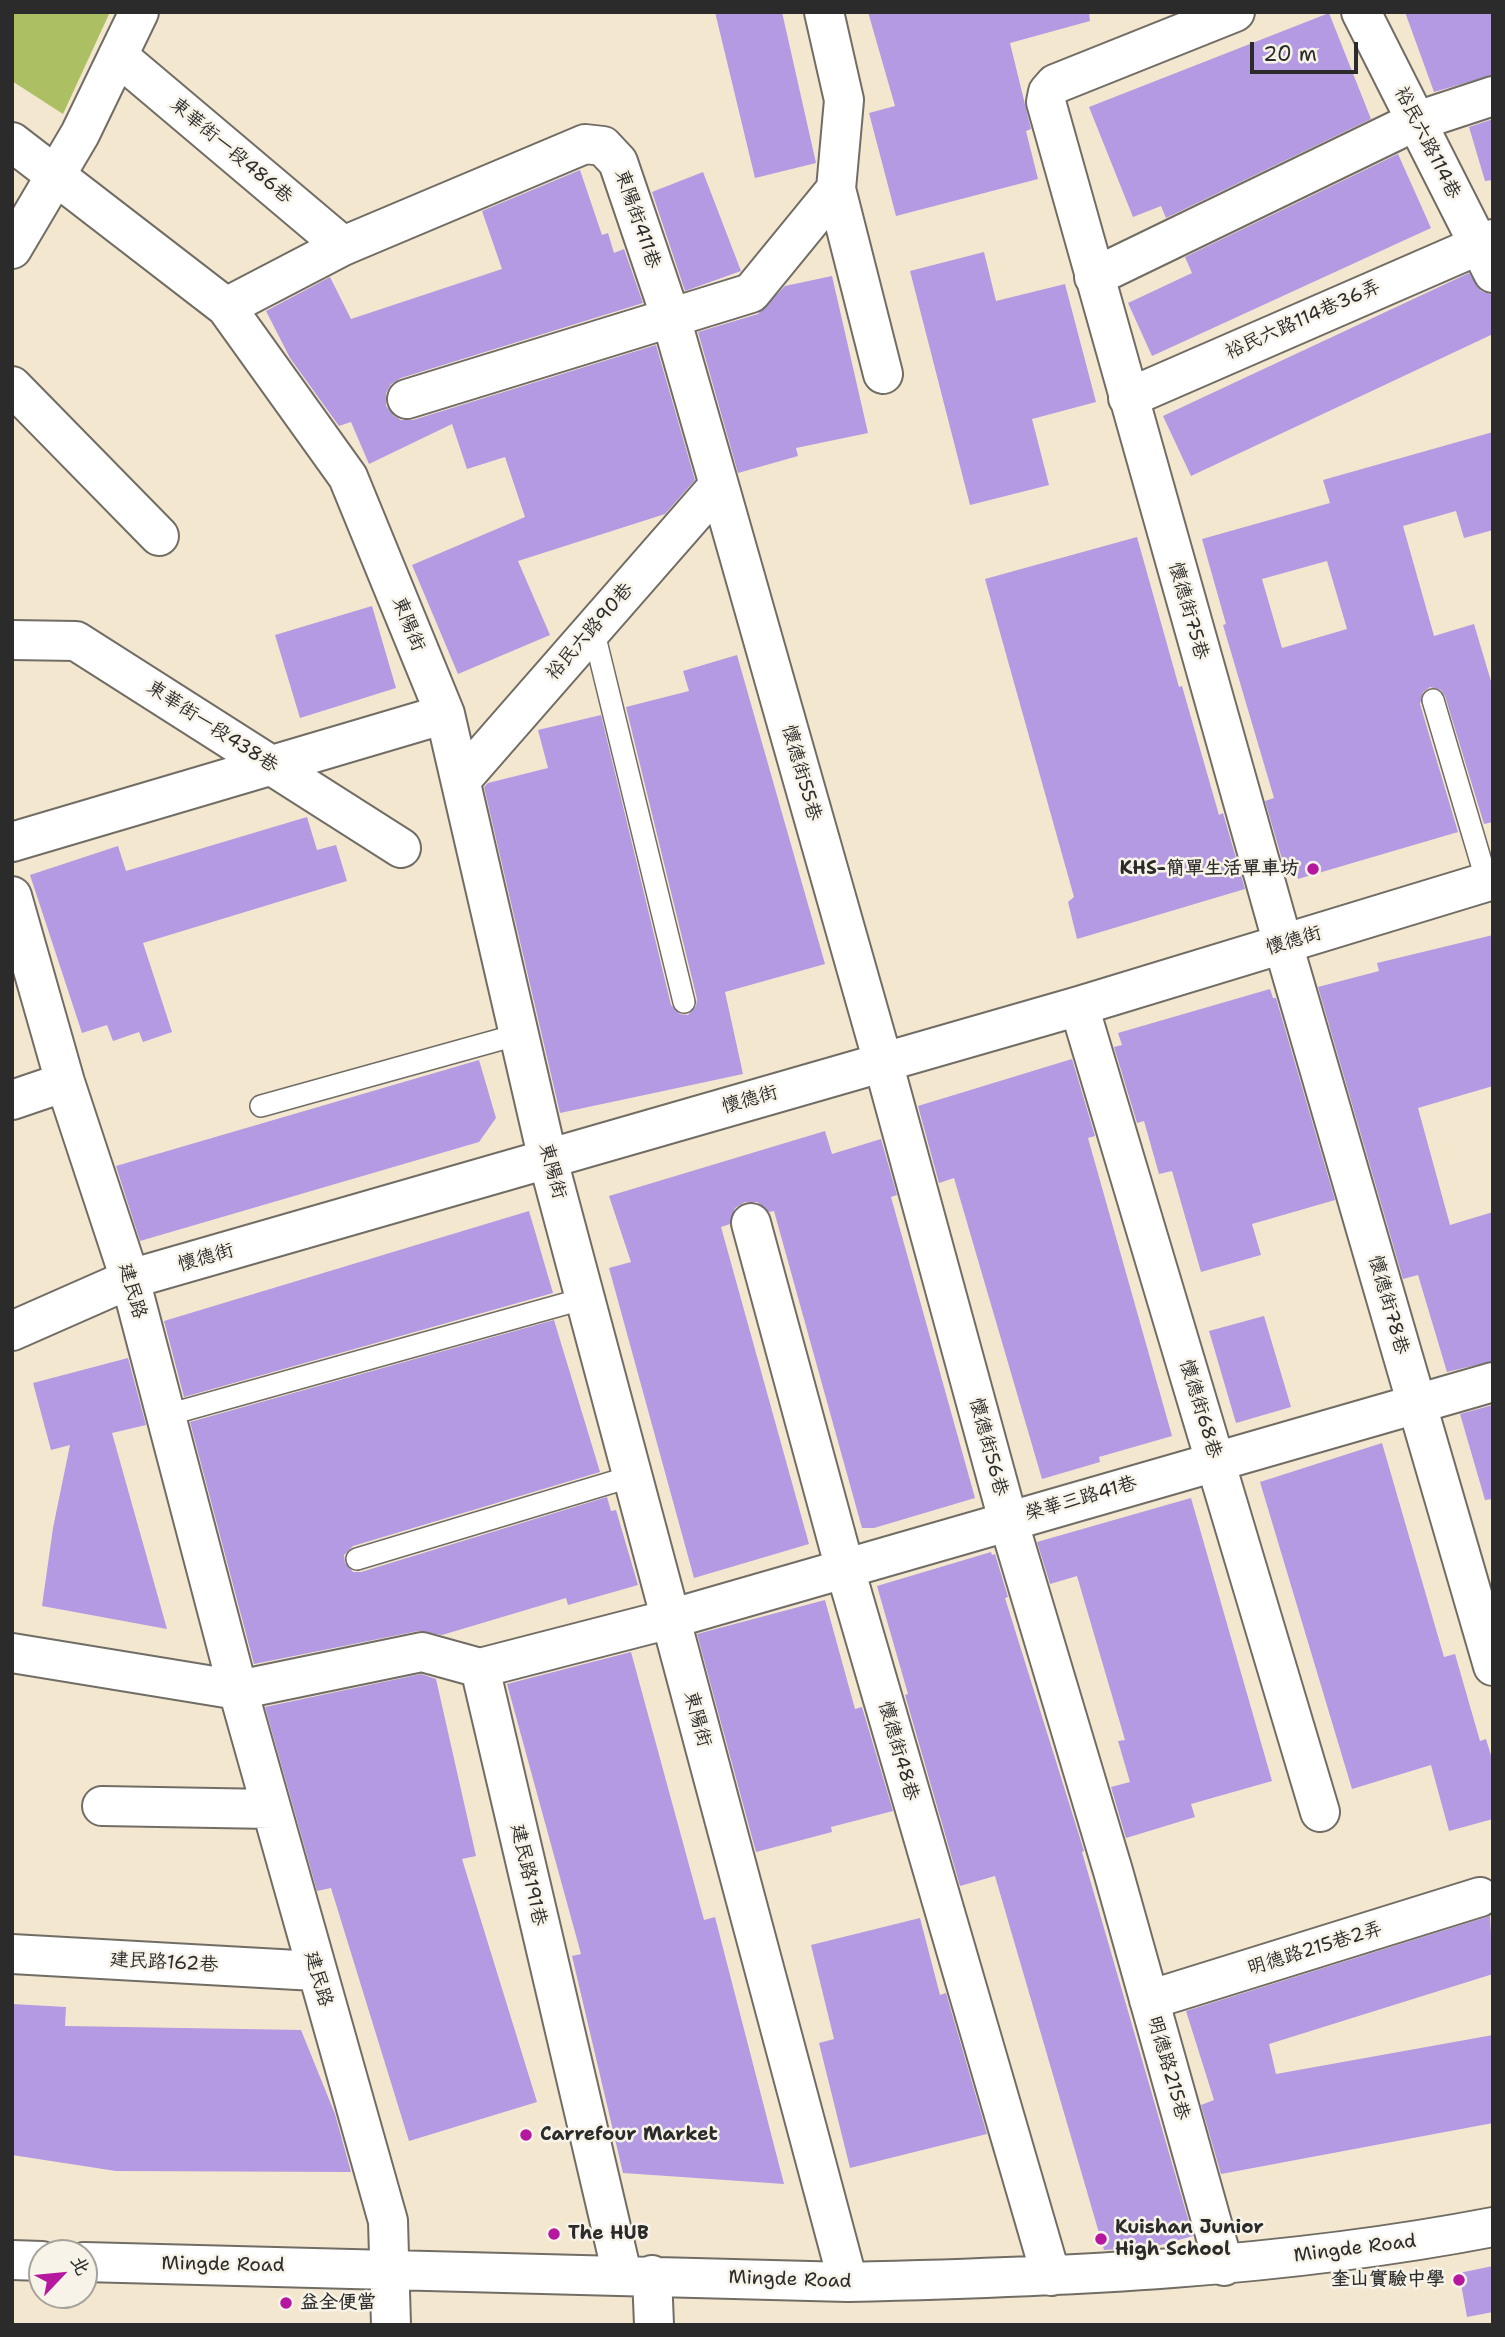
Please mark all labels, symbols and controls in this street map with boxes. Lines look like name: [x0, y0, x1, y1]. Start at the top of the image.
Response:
scale bar: [1253, 28, 1362, 72]
text: 20 m: [1263, 40, 1317, 68]
street label: 裕民六路114巷: [1389, 83, 1465, 203]
street label: 東華街一段486巷: [165, 93, 297, 209]
street label: 東陽街411巷: [609, 166, 665, 272]
street label: 裕民六路114巷36弄: [1222, 275, 1384, 365]
street label: 懷德街75巷: [1163, 560, 1213, 662]
street label: 裕民六路90巷: [542, 579, 638, 685]
street label: 東陽街: [387, 593, 429, 655]
street label: 東華街一段438巷: [142, 676, 282, 778]
street label: 懷德街55巷: [776, 722, 826, 824]
place label: KHS-簡單生活單車坊: [1120, 858, 1299, 880]
marker: KHS-簡單生活單車坊: [1305, 861, 1321, 877]
street label: 懷德街: [1263, 922, 1325, 960]
street label: 懷德街: [719, 1081, 781, 1119]
street label: 東陽街: [534, 1141, 570, 1201]
street label: 懷德街: [175, 1239, 237, 1277]
street label: 懷德街78巷: [1363, 1253, 1413, 1357]
street label: 建民路: [113, 1260, 151, 1322]
street label: 懷德街68巷: [1174, 1357, 1226, 1461]
street label: 懷德街56巷: [964, 1395, 1012, 1499]
street label: 榮華三路41巷: [1022, 1472, 1140, 1526]
street label: 東陽街: [679, 1689, 715, 1749]
street label: 懷德街48巷: [873, 1699, 923, 1803]
street label: 建民路191巷: [505, 1822, 551, 1928]
street label: 明德路215巷2弄: [1245, 1918, 1385, 1980]
street label: 建民路: [299, 1948, 337, 2010]
street label: 建民路162巷: [109, 1949, 219, 1977]
street label: 明德路215巷: [1142, 2013, 1194, 2123]
place label: Carrefour Market: [540, 2124, 718, 2146]
marker: Carrefour Market: [518, 2127, 534, 2143]
place label: Kuishan Junior High School: [1115, 2217, 1264, 2261]
place label: The HUB: [568, 2223, 649, 2245]
marker: The HUB: [546, 2226, 562, 2242]
street label: Mingde Road: [1293, 2230, 1417, 2268]
marker: Kuishan Junior High School: [1093, 2231, 1109, 2247]
north arrow: [28, 2239, 98, 2309]
text: 北: [65, 2251, 96, 2279]
street label: Mingde Road: [161, 2253, 285, 2277]
street label: Mingde Road: [728, 2266, 852, 2294]
place label: 奎山實驗中學: [1331, 2269, 1445, 2291]
marker: 奎山實驗中學: [1451, 2272, 1467, 2288]
place label: 益全便當: [300, 2292, 376, 2314]
marker: 益全便當: [278, 2295, 294, 2311]

